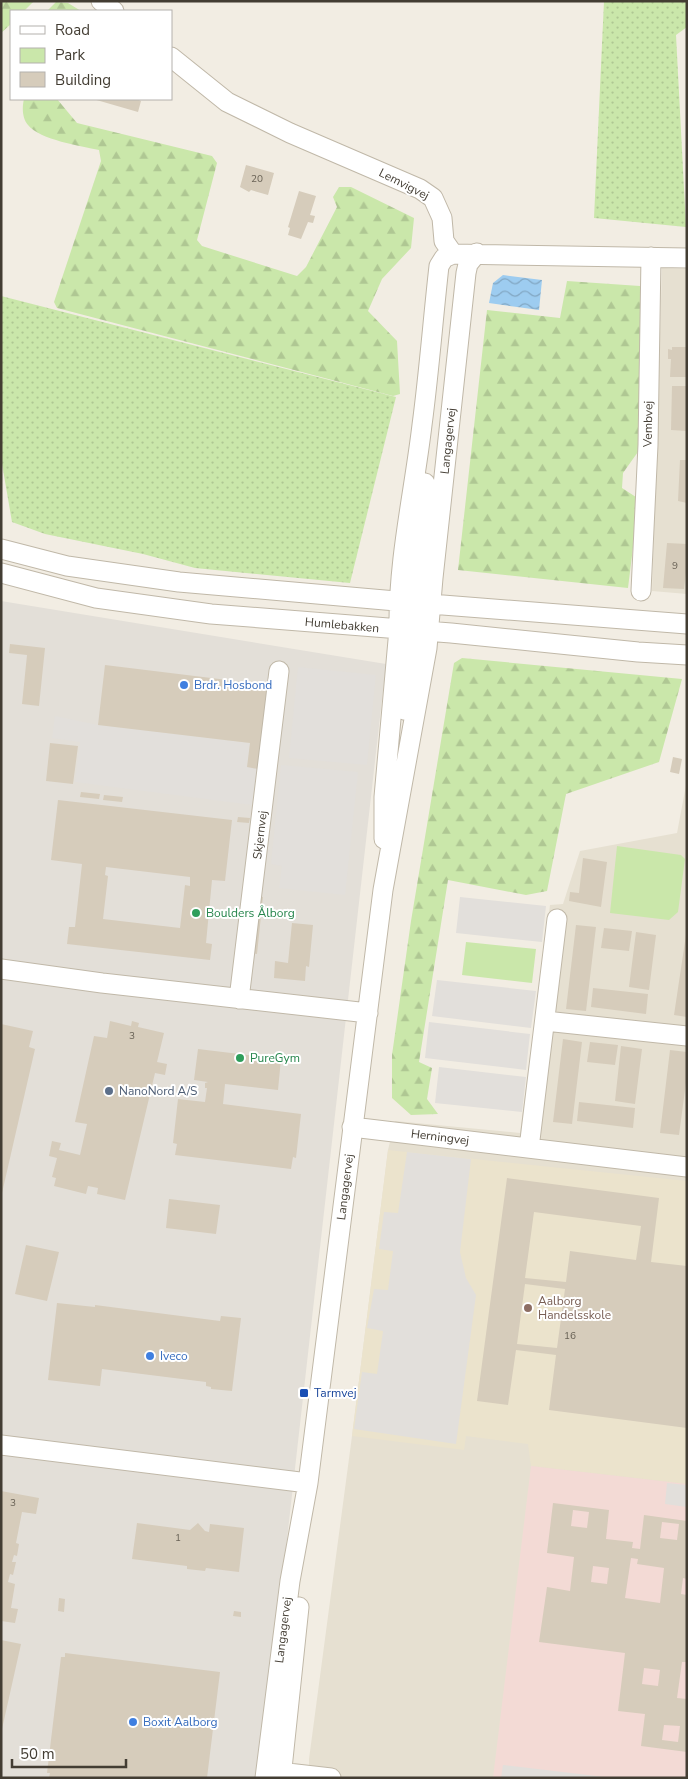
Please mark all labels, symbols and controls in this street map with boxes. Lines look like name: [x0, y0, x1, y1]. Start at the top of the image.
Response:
legend: [10, 10, 172, 100]
text: Road: [55, 20, 90, 40]
text: Park: [55, 45, 85, 65]
text: Building: [55, 70, 111, 90]
street label: Lemvigvej: [376, 165, 432, 204]
house number: 20: [251, 172, 263, 186]
street label: Vembvej: [640, 400, 656, 448]
street label: Langagervej: [437, 407, 459, 475]
house number: 9: [672, 559, 678, 573]
street label: Humlebakken: [304, 614, 380, 636]
place label: Brdr. Hosbond: [194, 677, 272, 693]
marker: Brdr. Hosbond: [178, 679, 190, 691]
street label: Skjernvej: [249, 810, 271, 860]
place label: Boulders Ålborg: [206, 905, 295, 921]
marker: Boulders Ålborg: [190, 907, 202, 919]
house number: 3: [129, 1029, 135, 1043]
place label: PureGym: [250, 1050, 300, 1066]
marker: PureGym: [234, 1052, 246, 1064]
place label: NanoNord A/S: [119, 1083, 197, 1099]
marker: NanoNord A/S: [103, 1085, 115, 1097]
street label: Herningvej: [410, 1125, 470, 1149]
street label: Langagervej: [333, 1153, 357, 1221]
place label: Aalborg Handelsskole: [538, 1293, 611, 1323]
marker: Aalborg Handelsskole: [522, 1302, 534, 1314]
house number: 16: [564, 1329, 576, 1343]
place label: Iveco: [160, 1348, 188, 1364]
marker: Iveco: [144, 1350, 156, 1362]
place label: Tarmvej: [314, 1385, 357, 1401]
marker: Tarmvej: [298, 1387, 310, 1399]
house number: 3: [10, 1496, 16, 1510]
house number: 1: [175, 1531, 181, 1545]
street label: Langagervej: [271, 1596, 295, 1664]
place label: Boxit Aalborg: [143, 1714, 218, 1730]
marker: Boxit Aalborg: [127, 1716, 139, 1728]
scale bar: [12, 1736, 126, 1768]
text: 50 m: [20, 1744, 55, 1764]

